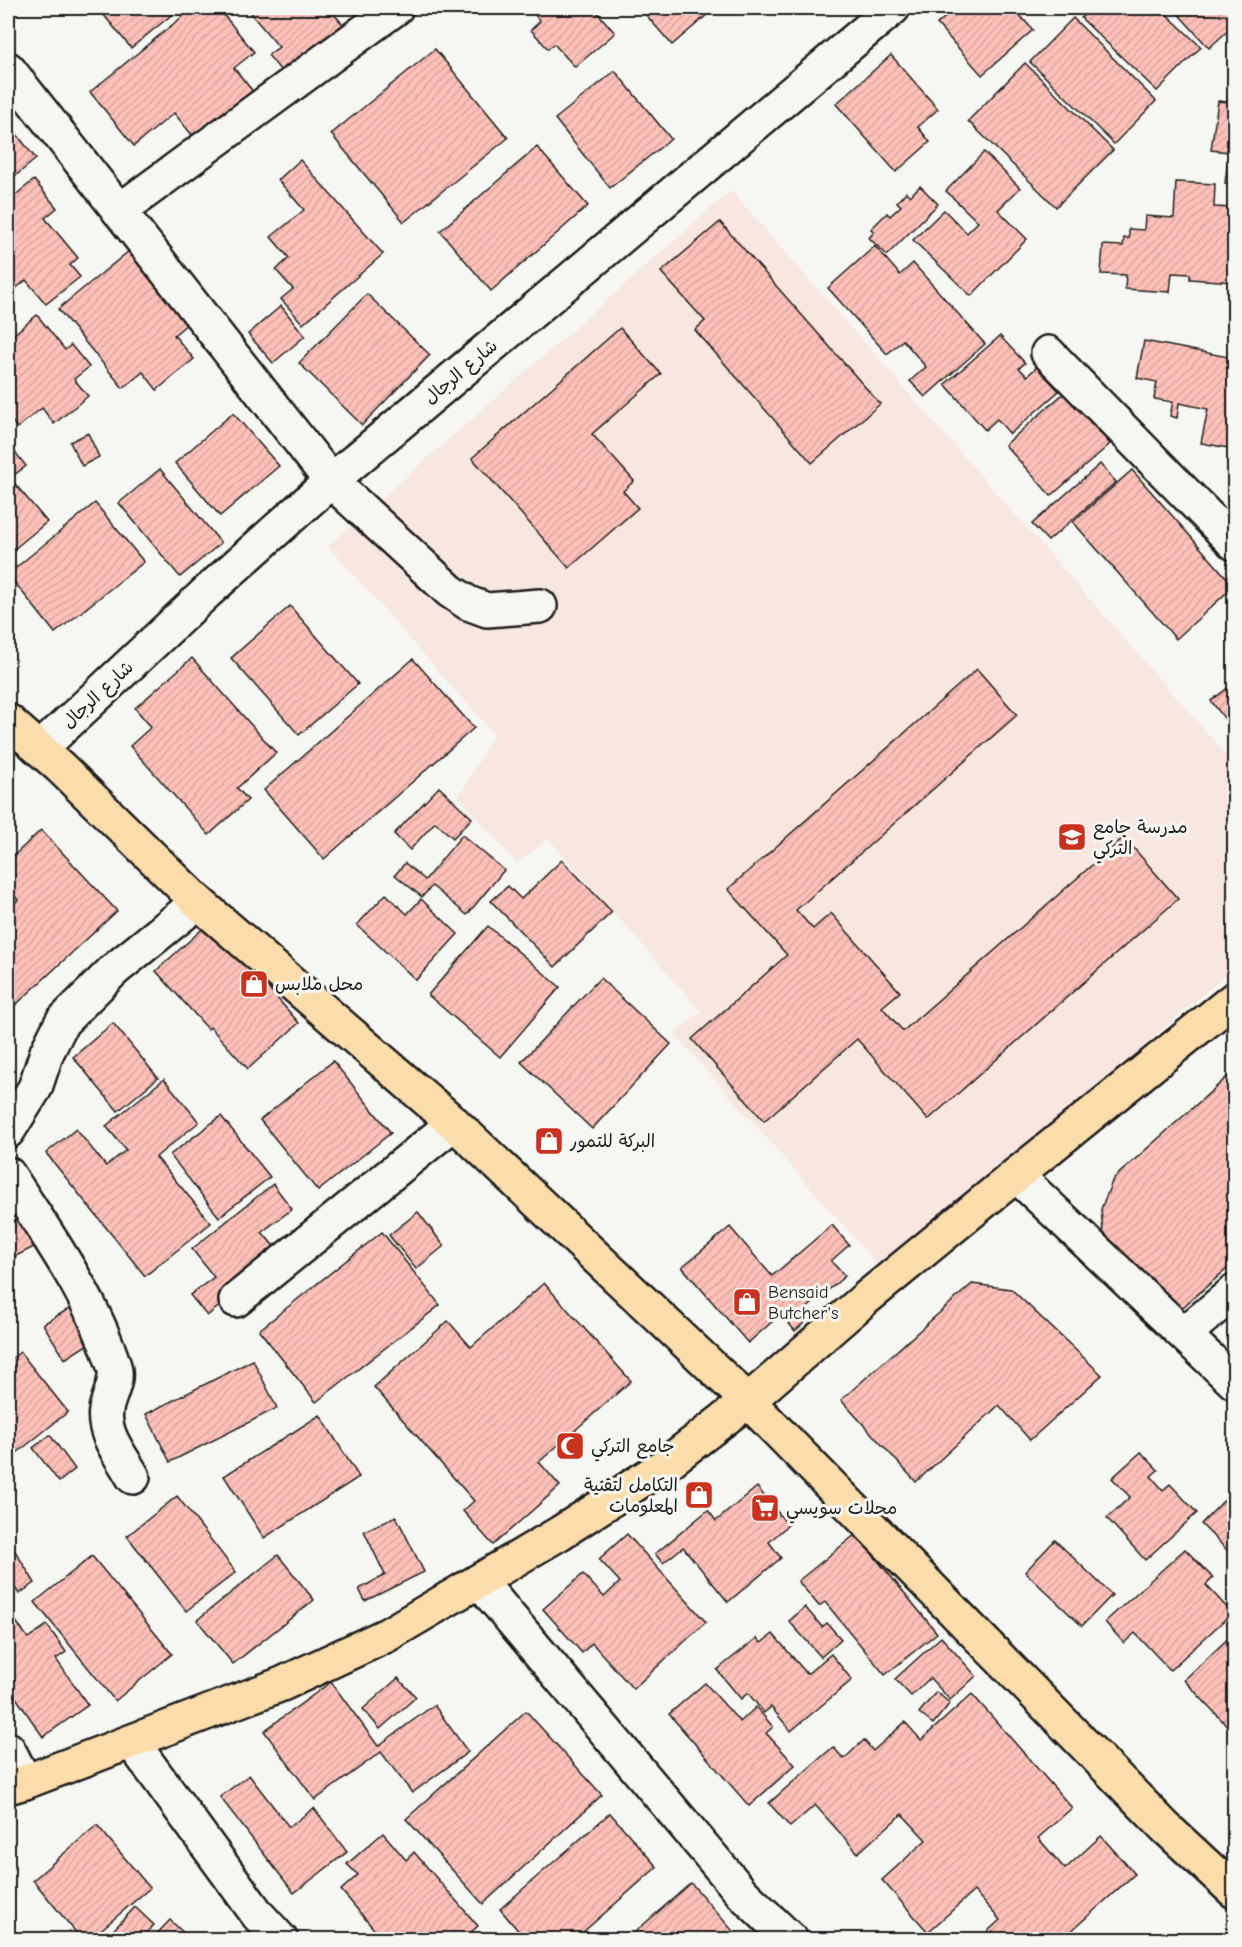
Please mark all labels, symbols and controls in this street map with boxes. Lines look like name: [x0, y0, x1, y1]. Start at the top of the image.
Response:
street label: شارع الرجال: [420, 335, 503, 409]
street label: شارع الرجال: [58, 657, 138, 734]
place label: مدرسة جامع التركي: [1093, 817, 1188, 864]
school or university icon: مدرسة جامع التركي: [1056, 821, 1088, 853]
shop icon: محل ملابس: [238, 968, 270, 1000]
place label: محل ملابس: [275, 974, 363, 995]
shop icon: البركة للتمور: [533, 1125, 565, 1157]
place label: البركة للتمور: [569, 1131, 655, 1153]
place label: Bensaid Butcher's: [768, 1282, 839, 1324]
shop icon: Bensaid Butcher's: [731, 1286, 763, 1318]
mosque icon: جامع التركي: [554, 1430, 586, 1462]
place label: جامع التركي: [591, 1436, 675, 1462]
place label: التكامل لتقنية المعلومات: [584, 1475, 678, 1517]
shop icon: التكامل لتقنية المعلومات: [683, 1479, 715, 1511]
supermarket icon: محلات سويسي: [749, 1492, 781, 1524]
place label: محلات سويسي: [786, 1498, 897, 1524]

